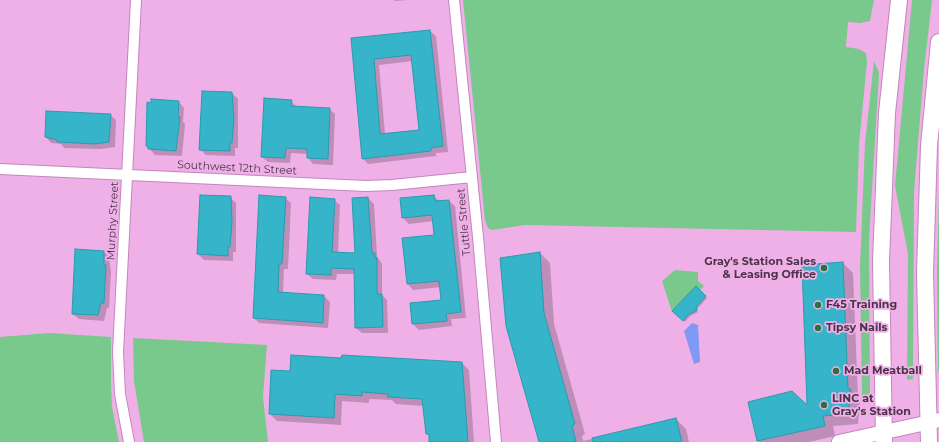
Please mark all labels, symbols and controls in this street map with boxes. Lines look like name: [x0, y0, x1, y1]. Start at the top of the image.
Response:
street label: Southwest 12th Street: [177, 158, 297, 178]
street label: Murphy Street: [104, 181, 122, 261]
street label: Tuttle Street: [454, 188, 474, 256]
place label: Gray's Station Sales & Leasing Office: [704, 255, 816, 281]
marker: Gray's Station Sales & Leasing Office: [819, 263, 829, 273]
place label: F45 Training: [826, 298, 897, 312]
marker: F45 Training: [813, 300, 823, 310]
place label: Tipsy Nails: [826, 321, 887, 335]
marker: Tipsy Nails: [813, 323, 823, 333]
place label: Mad Meatball: [844, 364, 922, 378]
marker: Mad Meatball: [831, 366, 841, 376]
place label: LINC at Gray's Station: [832, 392, 911, 418]
marker: LINC at Gray's Station: [819, 400, 829, 410]

